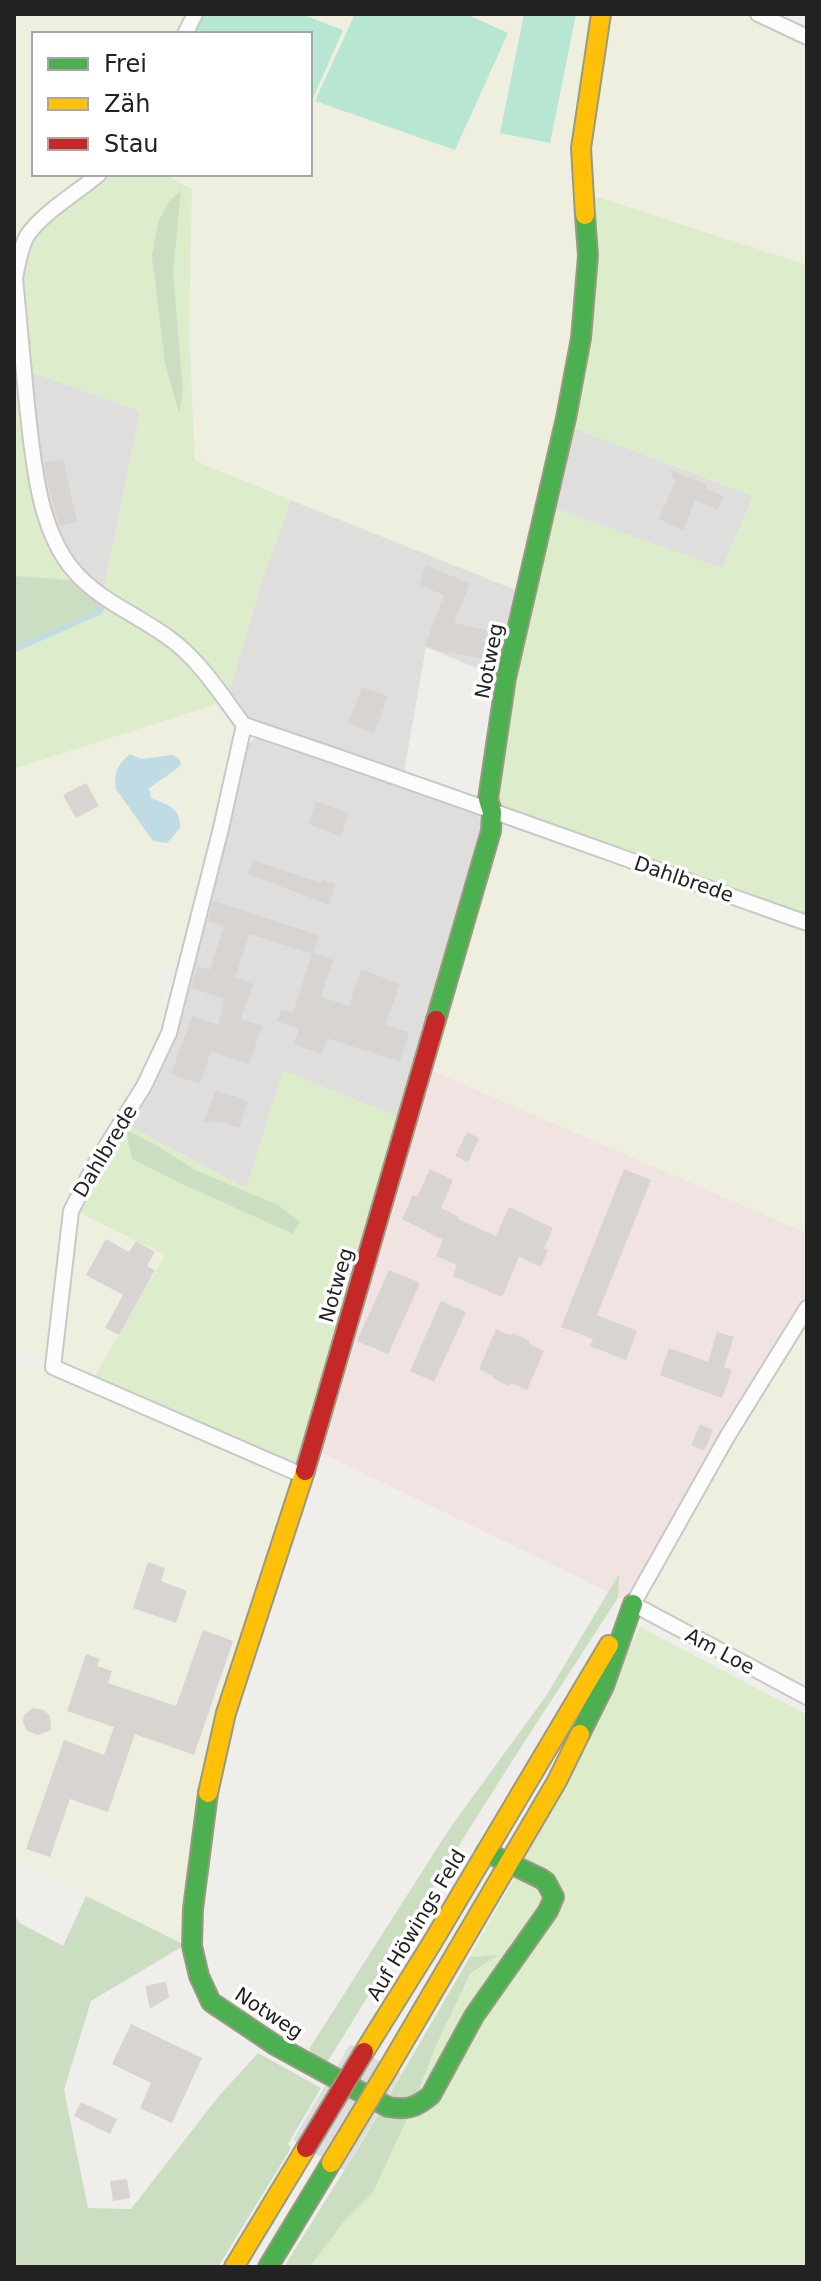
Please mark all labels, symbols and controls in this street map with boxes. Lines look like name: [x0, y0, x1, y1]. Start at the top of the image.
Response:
legend: [32, 32, 312, 176]
text: Frei: [104, 50, 147, 78]
text: Zäh: [104, 90, 150, 118]
text: Stau: [104, 130, 159, 158]
street label: Notweg: [470, 621, 508, 701]
street label: Dahlbrede: [631, 851, 737, 907]
street label: Dahlbrede: [68, 1100, 142, 1202]
street label: Notweg: [314, 1245, 358, 1325]
street label: Am Loe: [681, 1623, 759, 1679]
street label: Auf Höwings Feld: [361, 1845, 471, 2005]
street label: Notweg: [230, 1982, 308, 2044]

